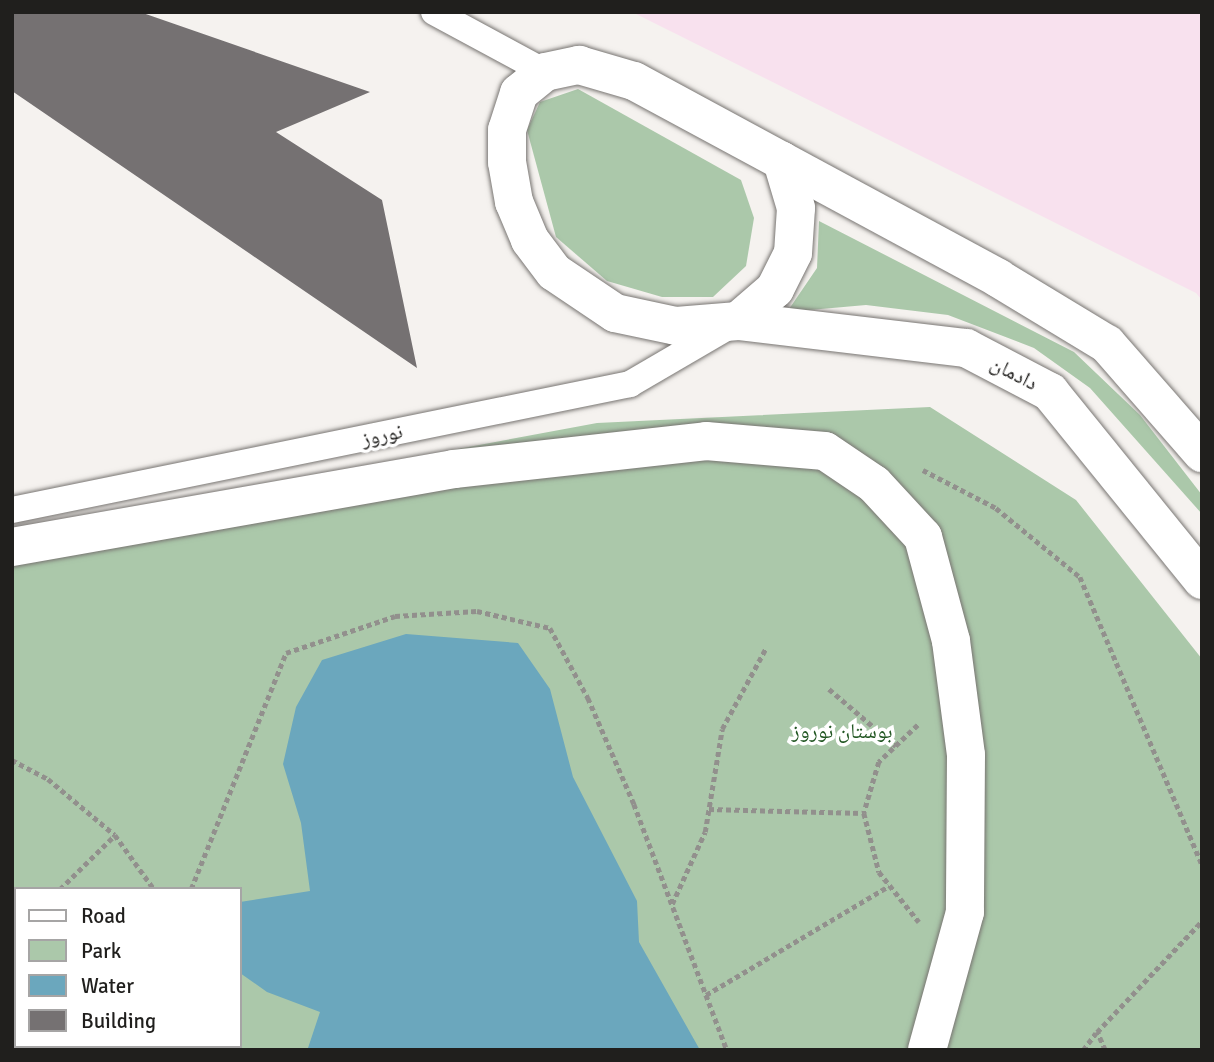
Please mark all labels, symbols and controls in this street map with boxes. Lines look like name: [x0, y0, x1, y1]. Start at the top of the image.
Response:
street label: دادمان: [986, 351, 1042, 395]
street label: نوروز: [359, 418, 405, 452]
park label: بوستان نوروز: [792, 718, 892, 744]
legend: [14, 887, 242, 1048]
text: Road: [81, 903, 126, 929]
text: Park: [81, 938, 121, 964]
text: Water: [81, 973, 134, 999]
text: Building: [81, 1008, 156, 1034]

